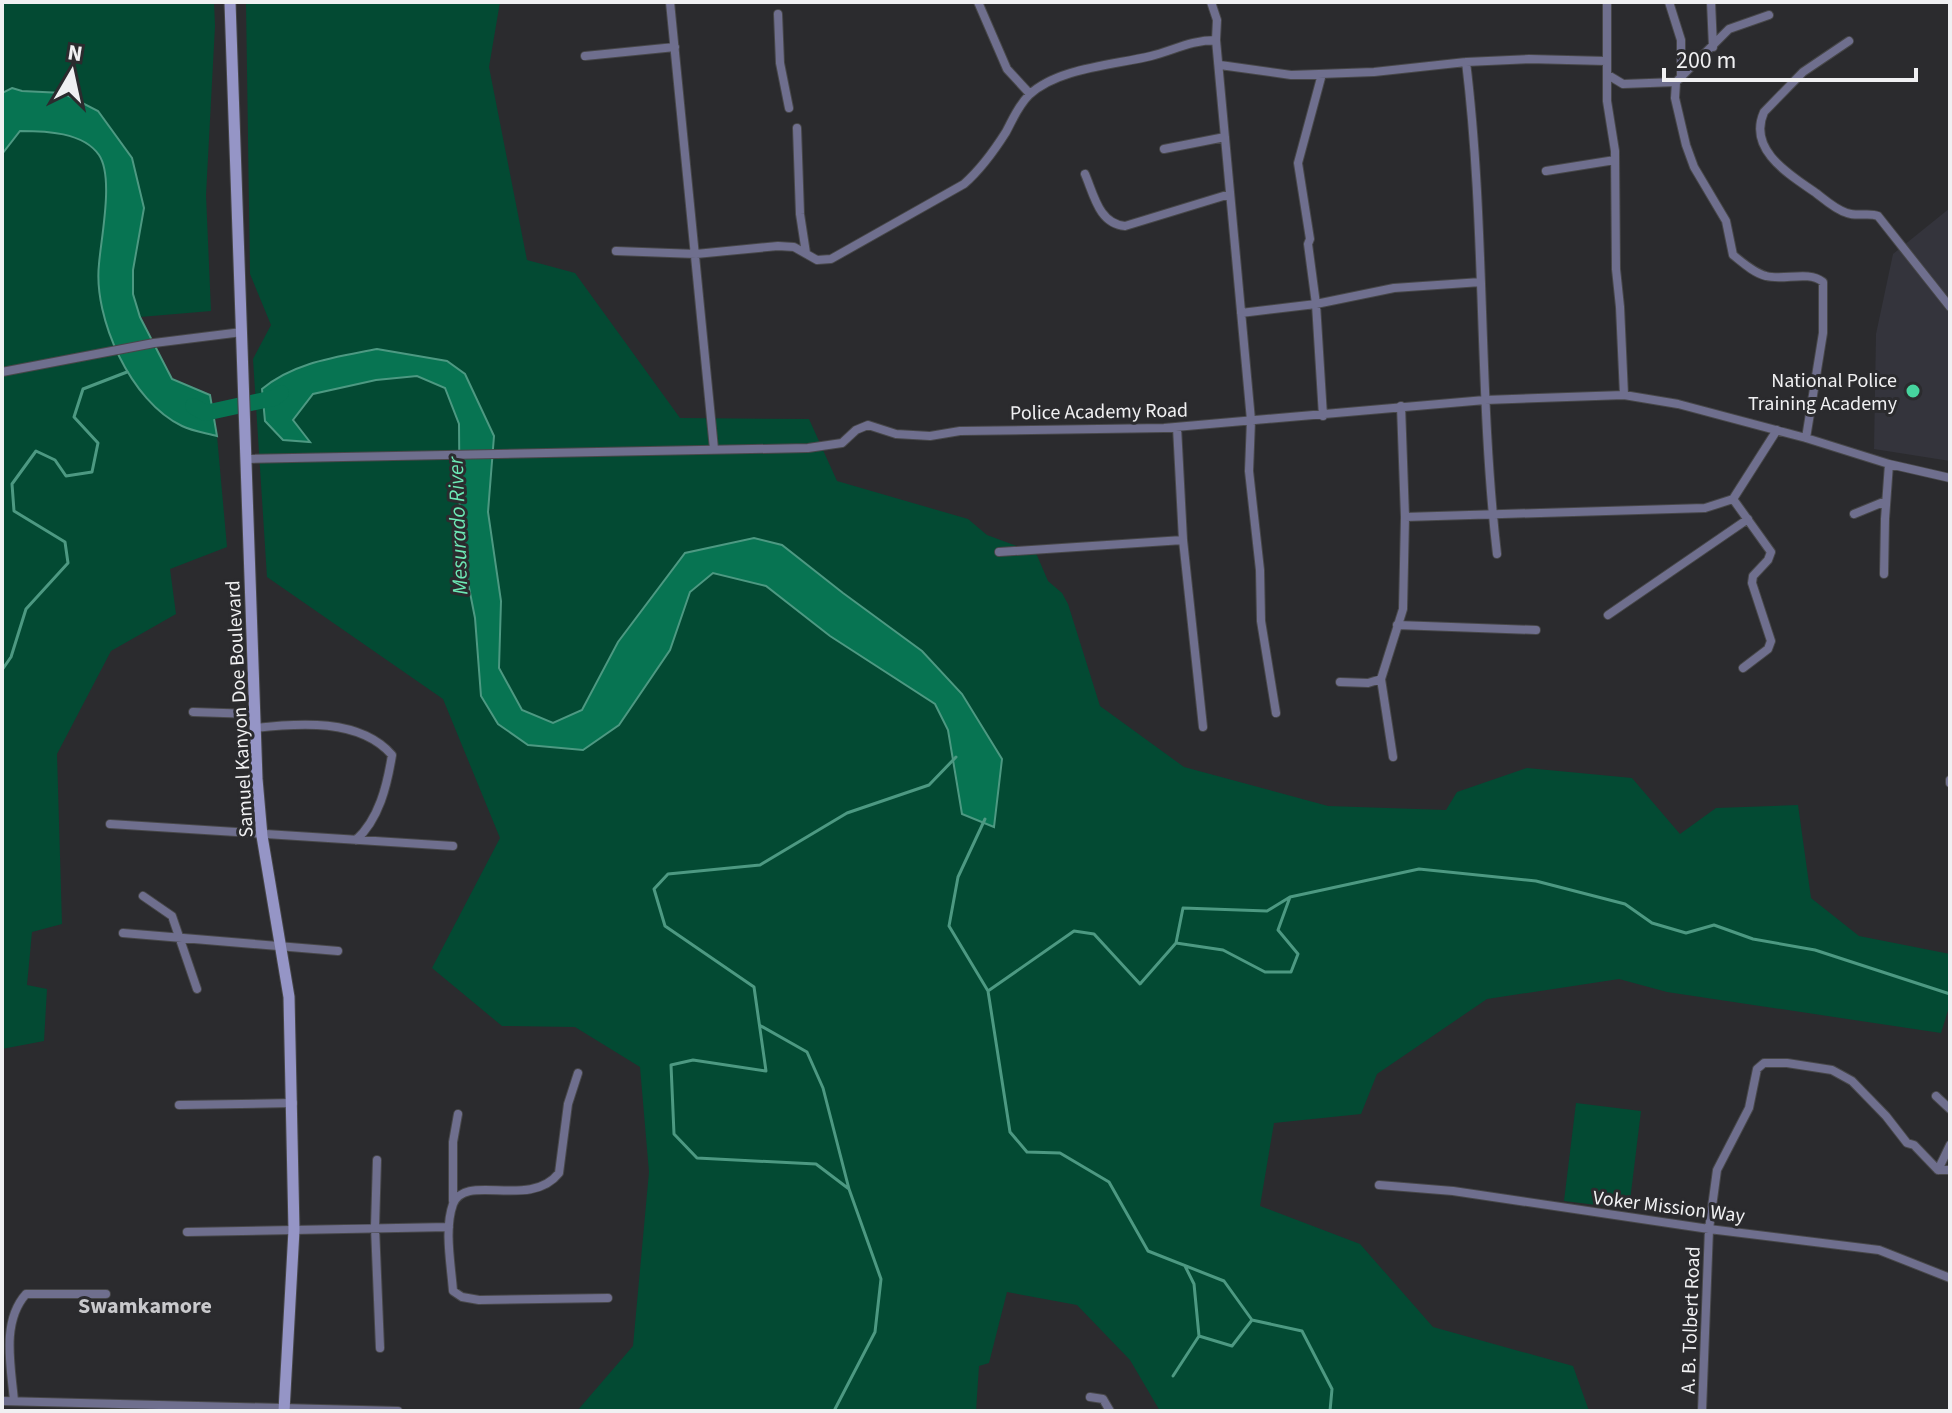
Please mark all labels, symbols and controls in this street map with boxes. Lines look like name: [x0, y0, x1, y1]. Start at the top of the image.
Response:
north arrow: [32, 32, 112, 112]
scale bar: [1664, 32, 1916, 82]
text: N: [65, 36, 85, 70]
text: 200 m: [1676, 43, 1736, 78]
place label: National Police Training Academy: [1748, 367, 1898, 418]
marker: National Police Training Academy: [1904, 382, 1922, 400]
street label: Police Academy Road: [1010, 396, 1188, 428]
water label: Mesurado River: [440, 455, 476, 596]
street label: Samuel Kanyon Doe Boulevard: [219, 580, 261, 838]
street label: Voker Mission Way: [1591, 1184, 1747, 1230]
street label: A. B. Tolbert Road: [1674, 1246, 1708, 1394]
district label: Swamkamore: [78, 1290, 212, 1322]

